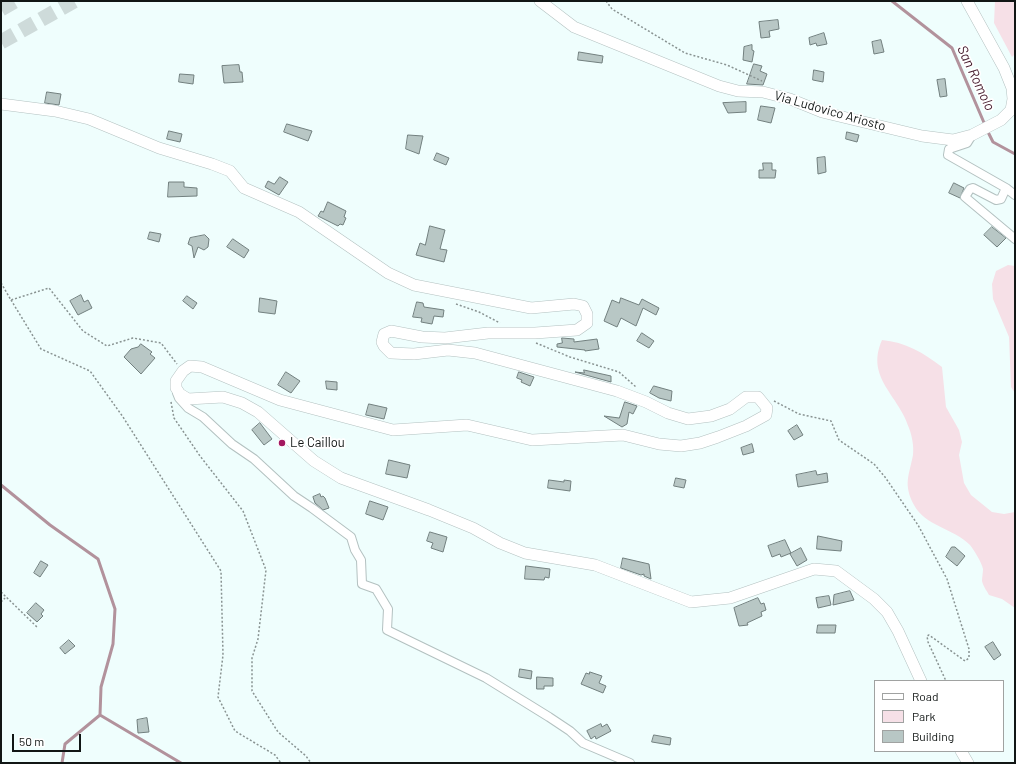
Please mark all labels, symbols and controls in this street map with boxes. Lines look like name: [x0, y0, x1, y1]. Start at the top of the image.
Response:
water label: San Romolo: [954, 43, 998, 113]
street label: Via Ludovico Ariosto: [772, 88, 888, 134]
place label: Le Caillou: [290, 435, 345, 451]
marker: Le Caillou: [277, 438, 287, 448]
legend: [874, 680, 1004, 752]
text: Road: [912, 689, 939, 703]
text: Park: [912, 709, 936, 723]
scale bar: [14, 726, 83, 752]
text: Building: [912, 729, 954, 743]
text: 50 m: [19, 734, 44, 748]

